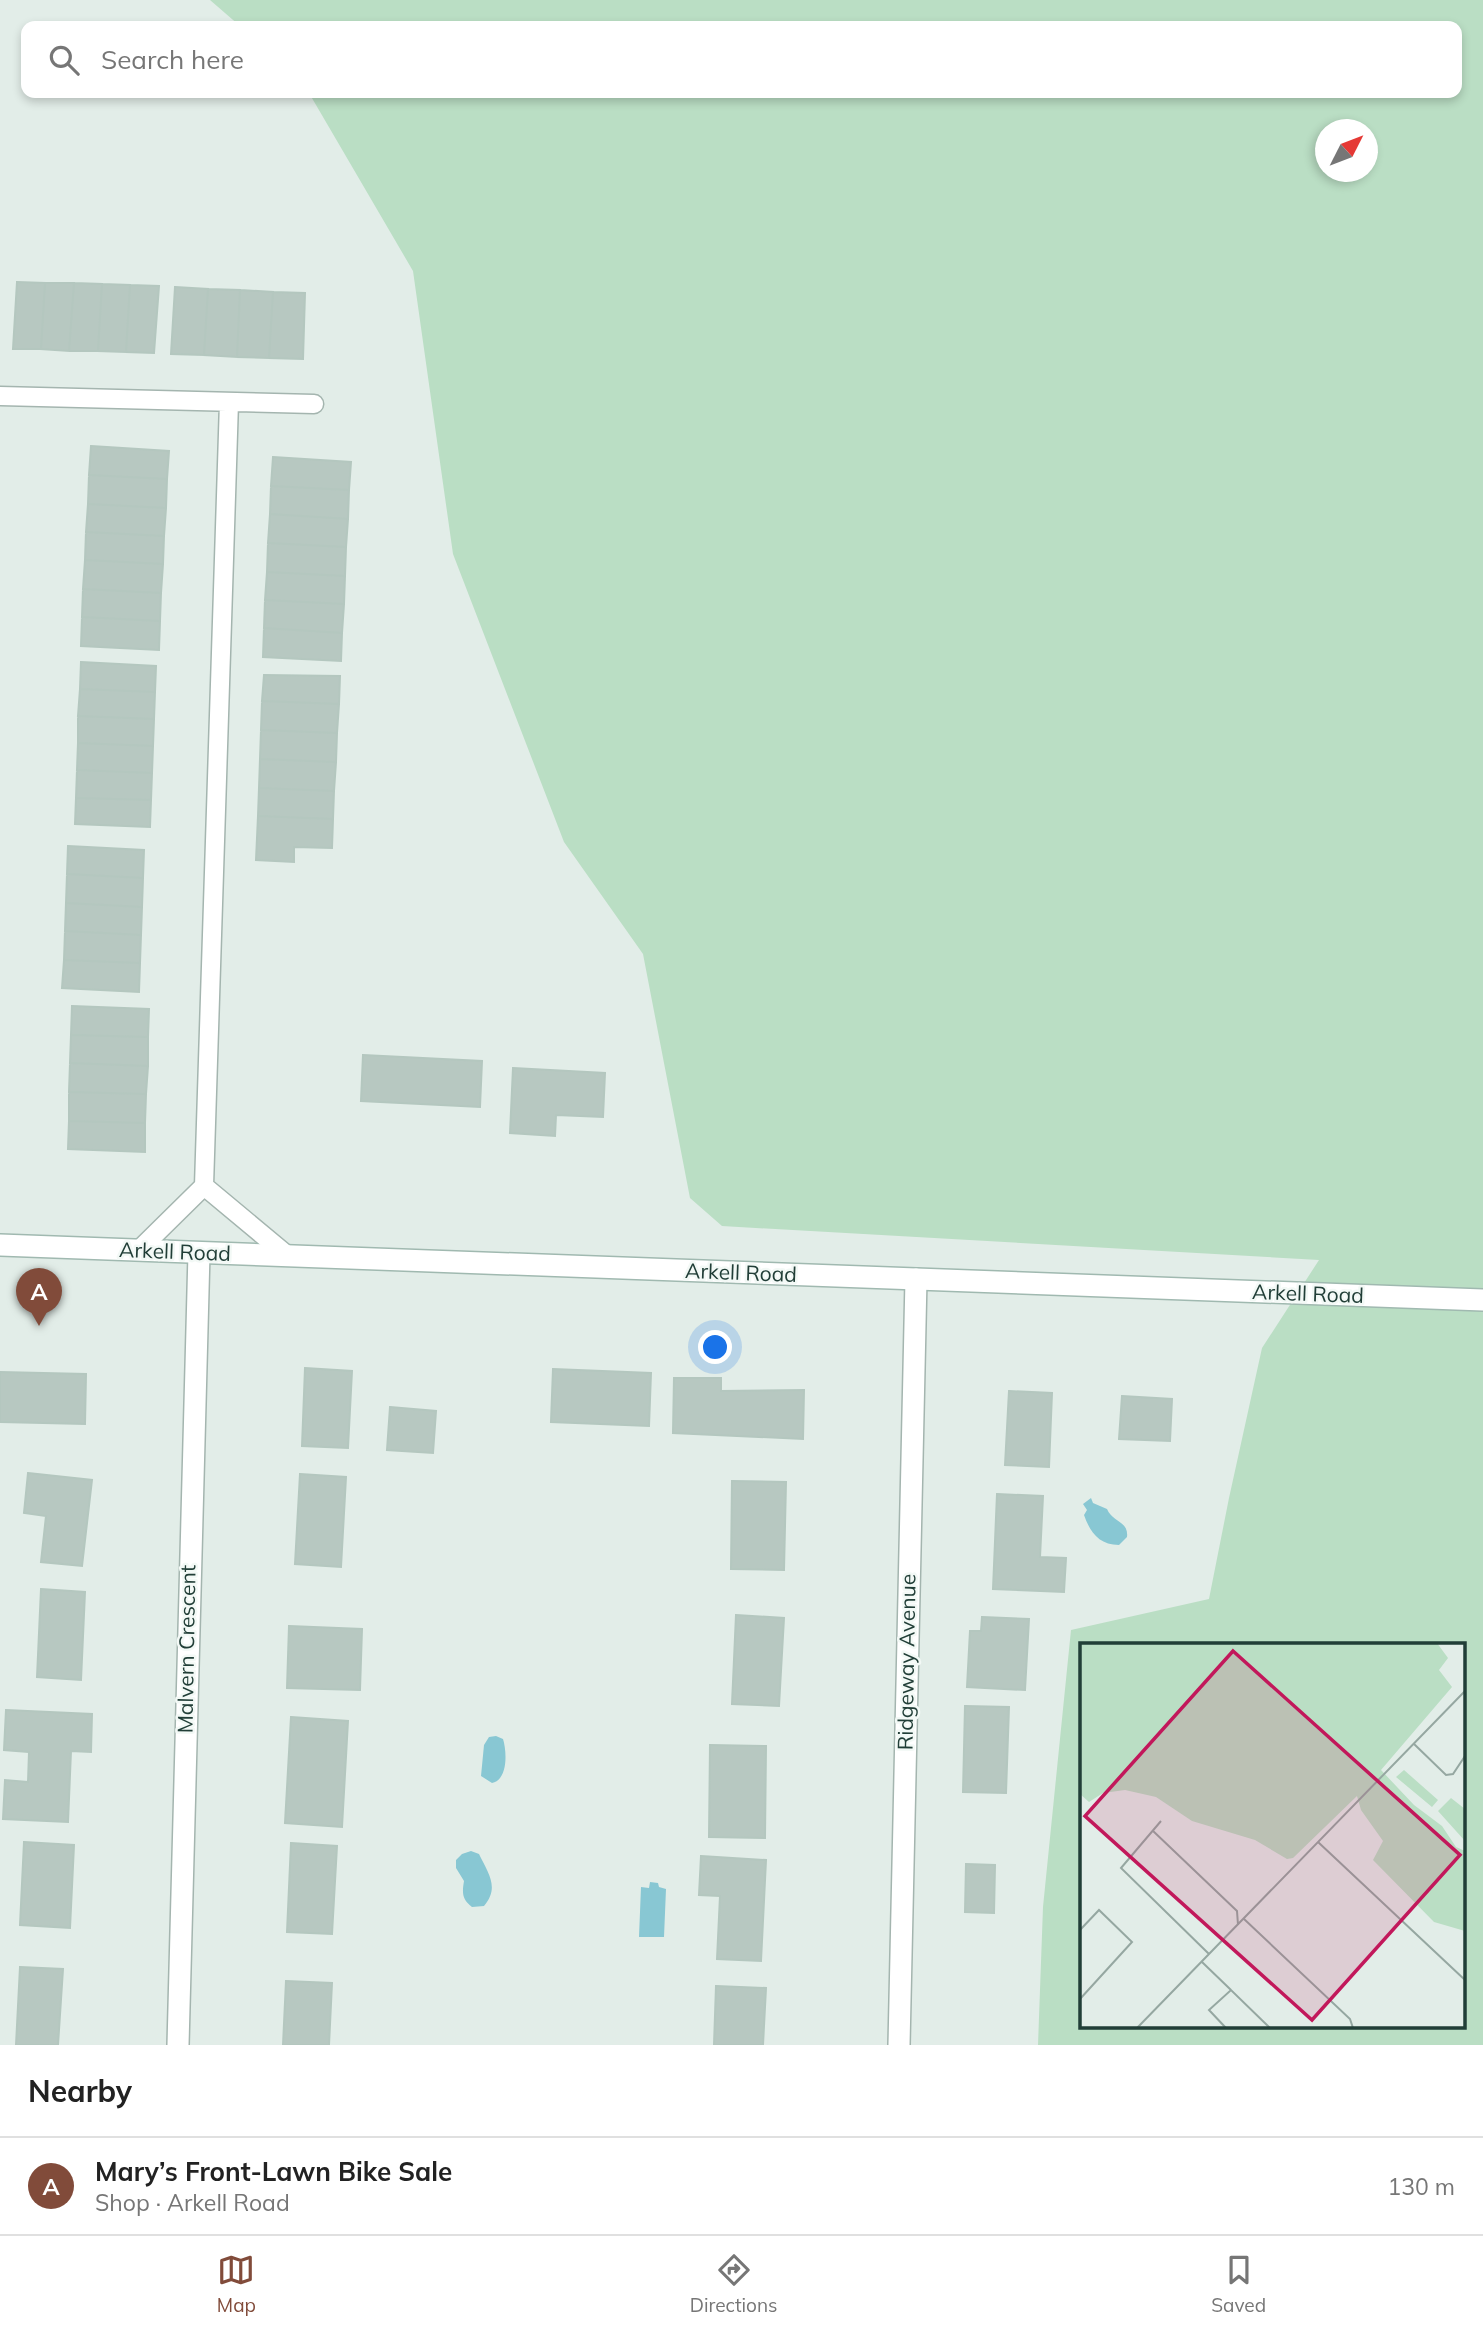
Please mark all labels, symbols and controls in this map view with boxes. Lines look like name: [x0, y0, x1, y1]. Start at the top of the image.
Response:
search box: [21, 21, 1462, 98]
icon: search: [45, 41, 83, 79]
text: Search here: [101, 43, 244, 76]
north arrow: [1315, 119, 1378, 182]
street label: Arkell Road: [119, 1236, 231, 1266]
street label: Arkell Road: [685, 1257, 797, 1287]
pin: A: [16, 1268, 62, 1326]
street label: Arkell Road: [1252, 1278, 1364, 1308]
your location: [698, 1330, 732, 1364]
street label: Malvern Crescent: [172, 1565, 200, 1733]
street label: Ridgeway Avenue: [891, 1574, 921, 1750]
inset map: [1080, 1643, 1466, 2028]
text: Nearby: [28, 2072, 132, 2110]
text: Mary’s Front-Lawn Bike Sale: [95, 2155, 452, 2188]
text: A: [42, 2172, 60, 2201]
text: 130 m: [1387, 2172, 1455, 2201]
text: Shop · Arkell Road: [95, 2188, 290, 2217]
tab: Map: [217, 2251, 256, 2317]
tab: Directions: [690, 2251, 778, 2317]
tab: Saved: [1211, 2251, 1266, 2317]

